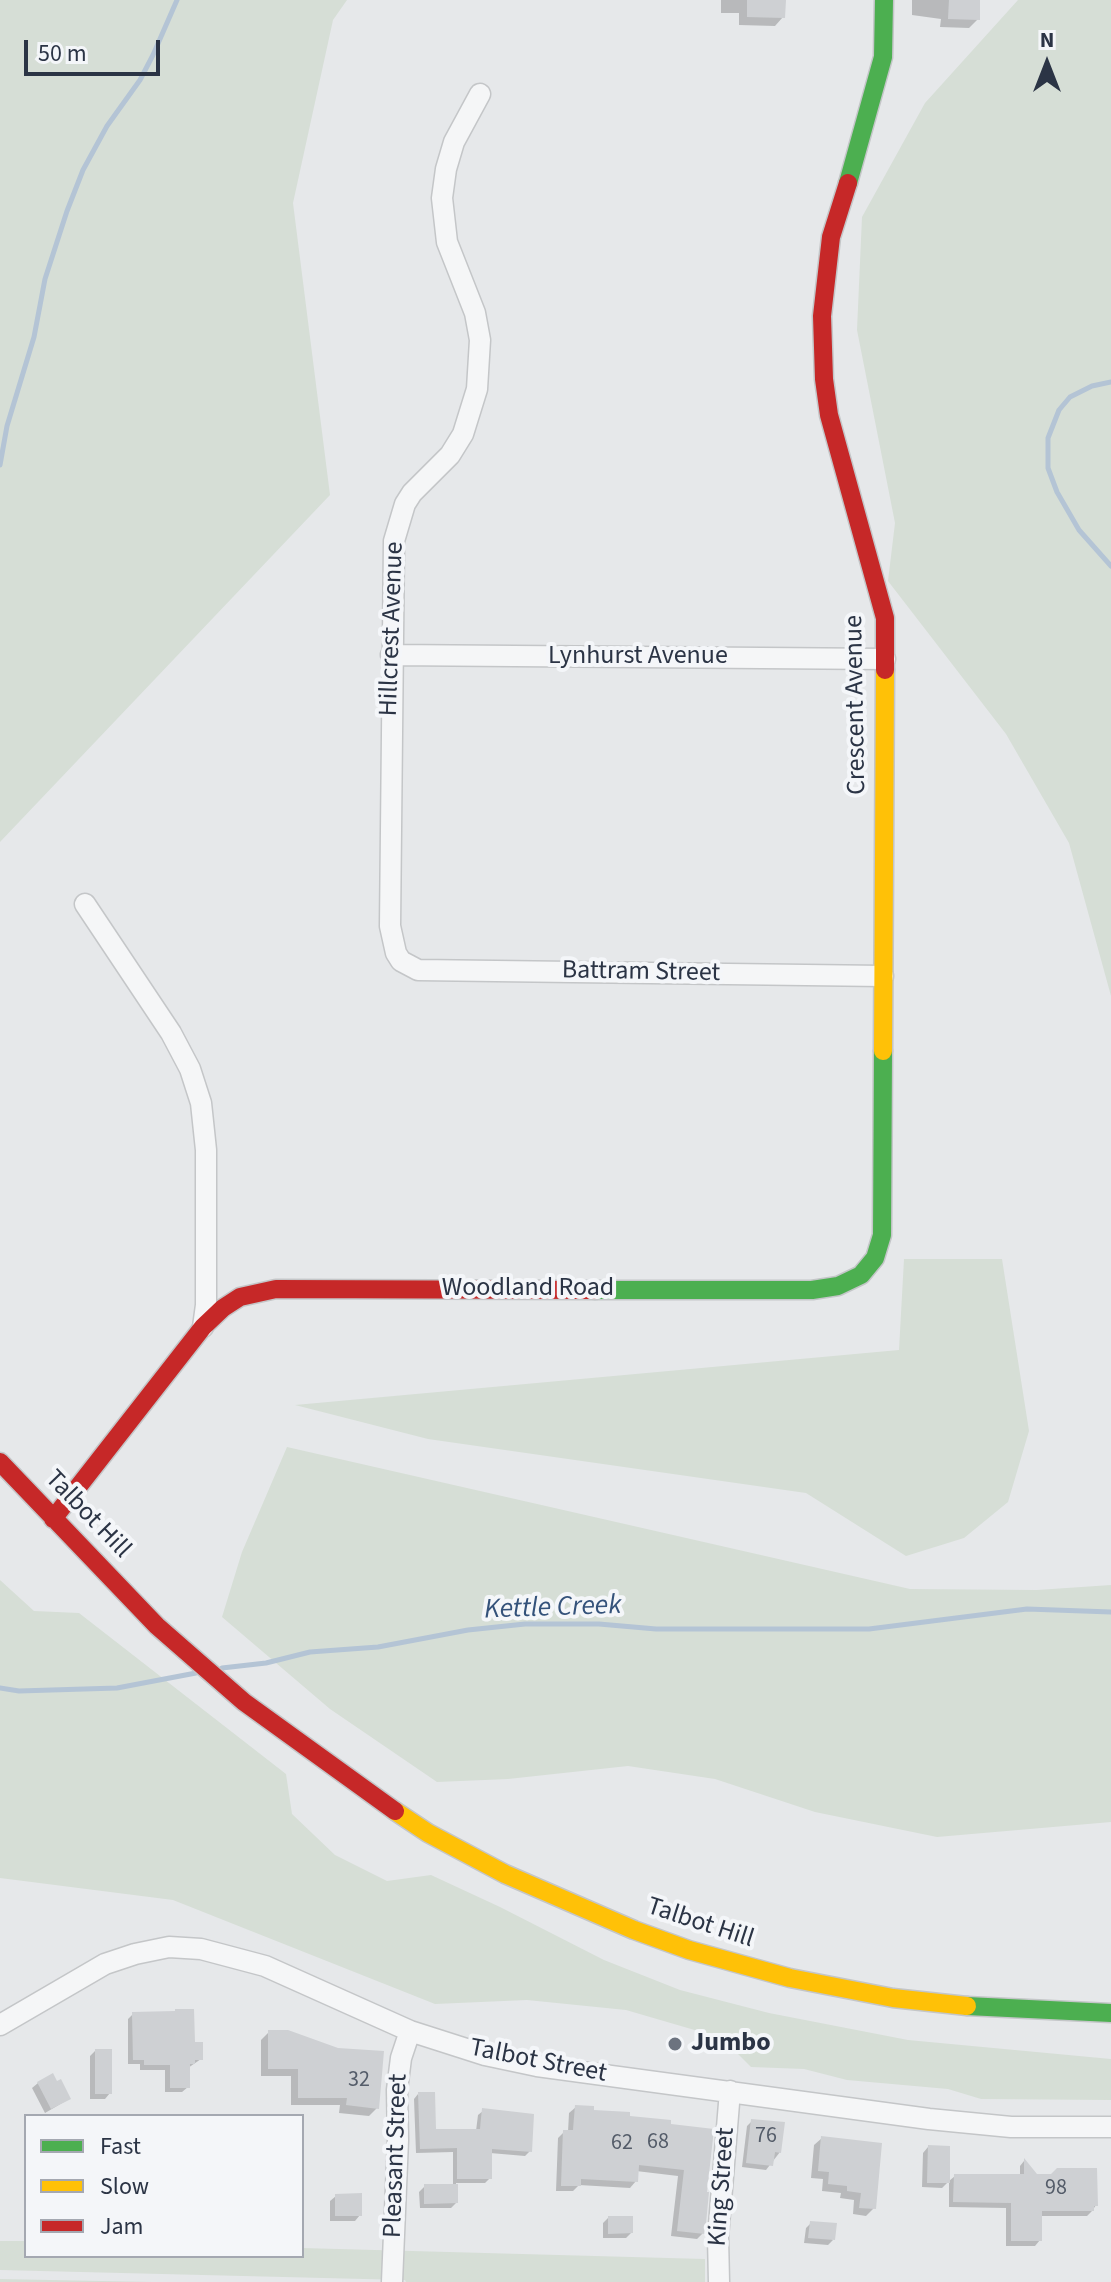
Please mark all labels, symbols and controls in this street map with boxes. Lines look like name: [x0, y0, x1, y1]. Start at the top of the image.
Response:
scale bar: [28, 24, 164, 74]
north arrow: [1007, 24, 1087, 104]
text: N: [1040, 24, 1054, 56]
text: 50 m: [38, 36, 87, 71]
street label: Hillcrest Avenue: [374, 541, 412, 717]
street label: Crescent Avenue: [840, 615, 874, 795]
street label: Lynhurst Avenue: [548, 641, 728, 673]
street label: Battram Street: [561, 956, 721, 990]
street label: Woodland Road: [442, 1273, 614, 1305]
street label: Talbot Hill: [37, 1464, 137, 1566]
water label: Kettle Creek: [484, 1590, 622, 1628]
street label: Talbot Hill: [643, 1892, 757, 1956]
place label: Jumbo: [691, 2028, 771, 2060]
street label: Talbot Street: [467, 2033, 609, 2091]
marker: Jumbo: [666, 2035, 684, 2053]
house number: 32: [348, 2068, 370, 2094]
street label: Pleasant Street: [379, 2073, 415, 2239]
legend: [24, 2114, 304, 2258]
house number: 76: [755, 2124, 777, 2150]
street label: King Street: [703, 2126, 743, 2248]
text: Fast: [100, 2129, 141, 2164]
house number: 68: [647, 2130, 669, 2156]
house number: 62: [611, 2131, 633, 2157]
text: Slow: [100, 2169, 149, 2204]
house number: 98: [1045, 2176, 1067, 2202]
text: Jam: [100, 2209, 144, 2244]

